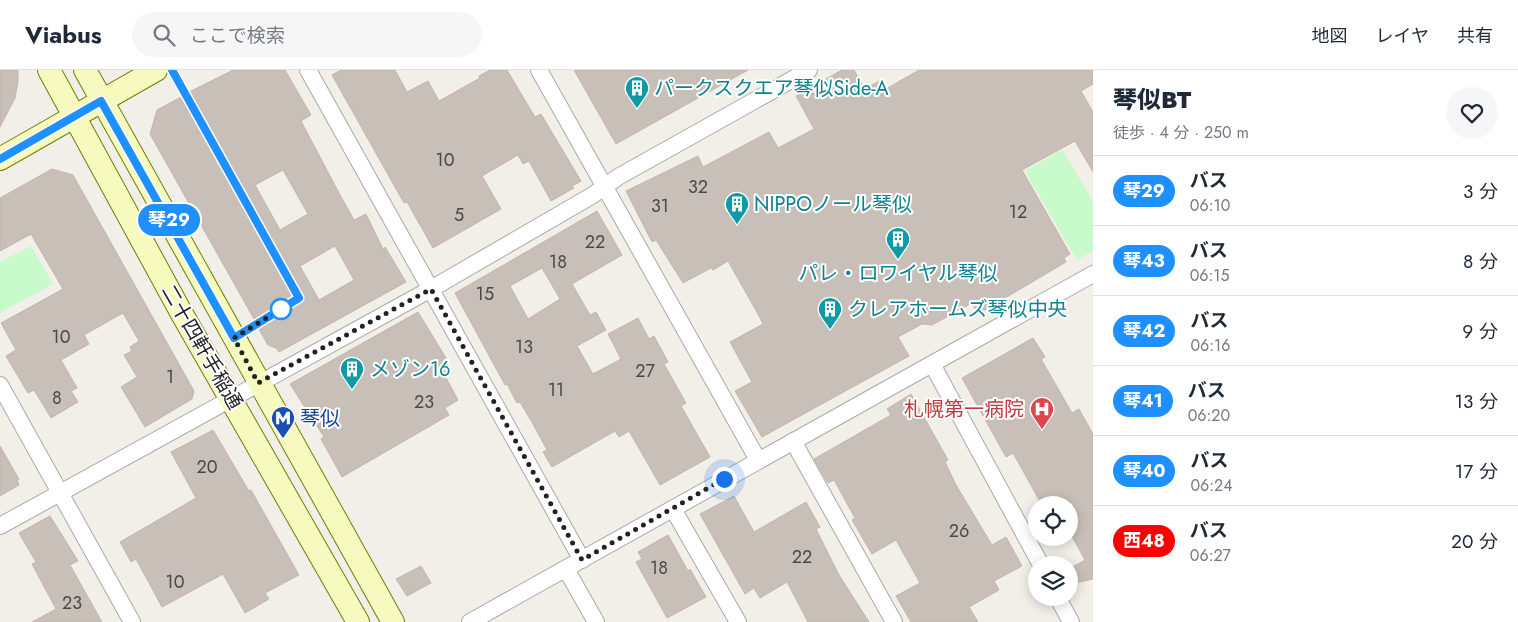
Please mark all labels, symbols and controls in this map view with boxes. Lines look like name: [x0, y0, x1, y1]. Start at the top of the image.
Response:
search box: [132, 12, 482, 57]
text: Viabus: [25, 17, 102, 52]
icon: search: [150, 21, 178, 49]
text: ここで検索: [190, 22, 285, 49]
text: 地図: [1312, 23, 1348, 49]
text: レイヤ: [1376, 23, 1429, 49]
text: 共有: [1457, 23, 1493, 49]
place label: パークスクエア琴似Side-A: [654, 74, 889, 103]
building icon: パークスクエア琴似Side-A: [624, 75, 650, 109]
text: 琴似BT: [1113, 82, 1191, 117]
button: heart: [1446, 87, 1498, 139]
text: 徒歩 · 4 分 · 250 m: [1113, 121, 1249, 144]
house number: 10: [436, 147, 455, 173]
text: バス: [1190, 167, 1228, 194]
house number: 32: [688, 174, 708, 200]
text: 琴29: [1123, 178, 1165, 204]
text: 3 分: [1463, 178, 1498, 205]
place label: NIPPOノール琴似: [754, 190, 912, 219]
building icon: NIPPOノール琴似: [724, 191, 750, 225]
house number: 31: [651, 193, 669, 219]
text: 06:10: [1190, 194, 1230, 217]
house number: 12: [1009, 199, 1027, 225]
house number: 5: [454, 202, 464, 228]
line badge: 琴29: [140, 204, 198, 236]
text: 琴29: [148, 207, 190, 233]
building icon: パレ・ロワイヤル琴似: [885, 226, 911, 260]
house number: 22: [585, 229, 605, 255]
text: バス: [1190, 237, 1228, 264]
text: 琴43: [1123, 248, 1165, 274]
text: 8 分: [1463, 248, 1498, 275]
house number: 18: [549, 249, 567, 275]
place label: パレ・ロワイヤル琴似: [798, 259, 998, 288]
text: 06:15: [1190, 264, 1230, 287]
street label: 二十四軒手稲通: [154, 279, 250, 415]
house number: 15: [476, 281, 494, 307]
place label: クレアホームズ琴似中央: [848, 295, 1067, 324]
building icon: クレアホームズ琴似中央: [817, 296, 843, 330]
unlabelled marker: [270, 298, 292, 320]
text: バス: [1190, 307, 1228, 334]
text: 琴42: [1123, 318, 1165, 344]
text: 9 分: [1462, 318, 1498, 345]
house number: 10: [52, 324, 71, 350]
house number: 13: [515, 334, 533, 360]
text: 06:16: [1190, 334, 1230, 357]
place label: メゾン16: [370, 355, 451, 384]
building icon: メゾン16: [339, 356, 365, 390]
house number: 27: [635, 358, 655, 384]
house number: 1: [166, 364, 174, 390]
house number: 11: [548, 377, 564, 403]
text: バス: [1188, 377, 1226, 404]
house number: 8: [52, 385, 62, 411]
text: 琴41: [1123, 388, 1163, 414]
text: 13 分: [1454, 388, 1498, 415]
house number: 23: [414, 389, 434, 415]
place label: 札幌第一病院: [904, 395, 1024, 424]
hospital icon: 札幌第一病院: [1029, 396, 1055, 430]
place label: 琴似: [300, 404, 340, 433]
text: 06:20: [1188, 404, 1230, 427]
metro station icon: 琴似: [270, 405, 296, 439]
text: バス: [1190, 447, 1229, 474]
house number: 20: [196, 454, 218, 480]
text: 琴40: [1123, 458, 1165, 484]
text: 17 分: [1455, 458, 1498, 485]
your location: [712, 467, 737, 492]
text: 06:24: [1190, 474, 1233, 497]
map controls: [1028, 496, 1078, 606]
button: locate: [1028, 496, 1078, 546]
text: バス: [1190, 517, 1228, 544]
house number: 26: [949, 518, 969, 544]
text: 西48: [1123, 528, 1165, 554]
text: 20 分: [1451, 528, 1498, 555]
house number: 22: [792, 544, 812, 570]
text: 06:27: [1190, 544, 1231, 567]
house number: 18: [650, 555, 668, 581]
button: layers: [1028, 556, 1078, 606]
house number: 10: [166, 569, 185, 595]
house number: 23: [62, 590, 82, 616]

